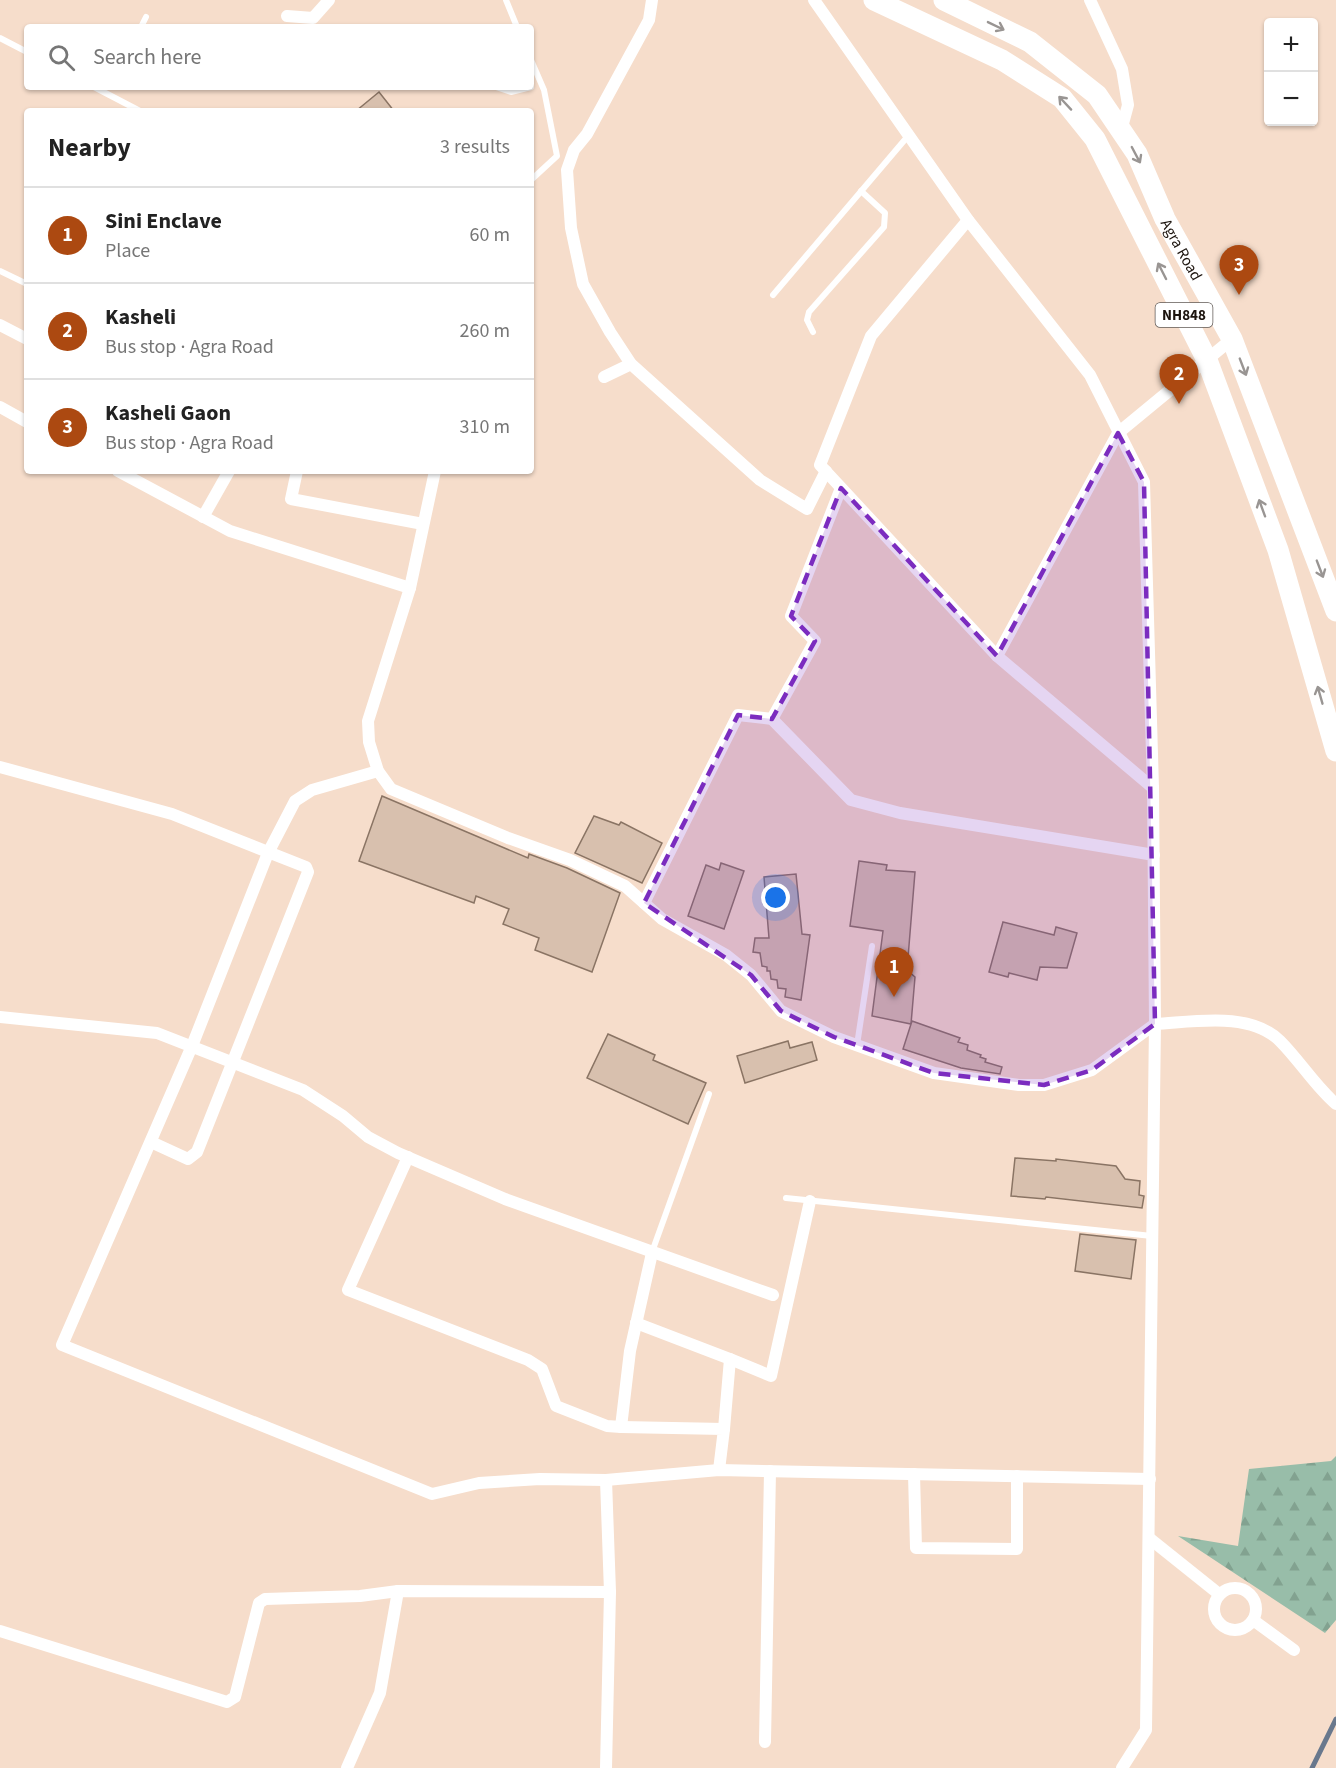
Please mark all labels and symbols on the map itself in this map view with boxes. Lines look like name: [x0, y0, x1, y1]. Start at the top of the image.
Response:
one-way arrow: [987, 20, 1005, 32]
one-way arrow: [1058, 95, 1072, 110]
one-way arrow: [1131, 146, 1143, 164]
street label: Agra Road: [1155, 215, 1207, 285]
pin: 3: [1220, 246, 1258, 295]
one-way arrow: [1156, 263, 1168, 280]
road number: NH848: [1156, 303, 1212, 327]
pin: 2: [1160, 354, 1198, 404]
one-way arrow: [1238, 357, 1249, 376]
one-way arrow: [1256, 499, 1267, 518]
one-way arrow: [1315, 559, 1326, 577]
one-way arrow: [1314, 685, 1325, 704]
your location: [761, 883, 790, 912]
pin: 1: [874, 948, 914, 997]

